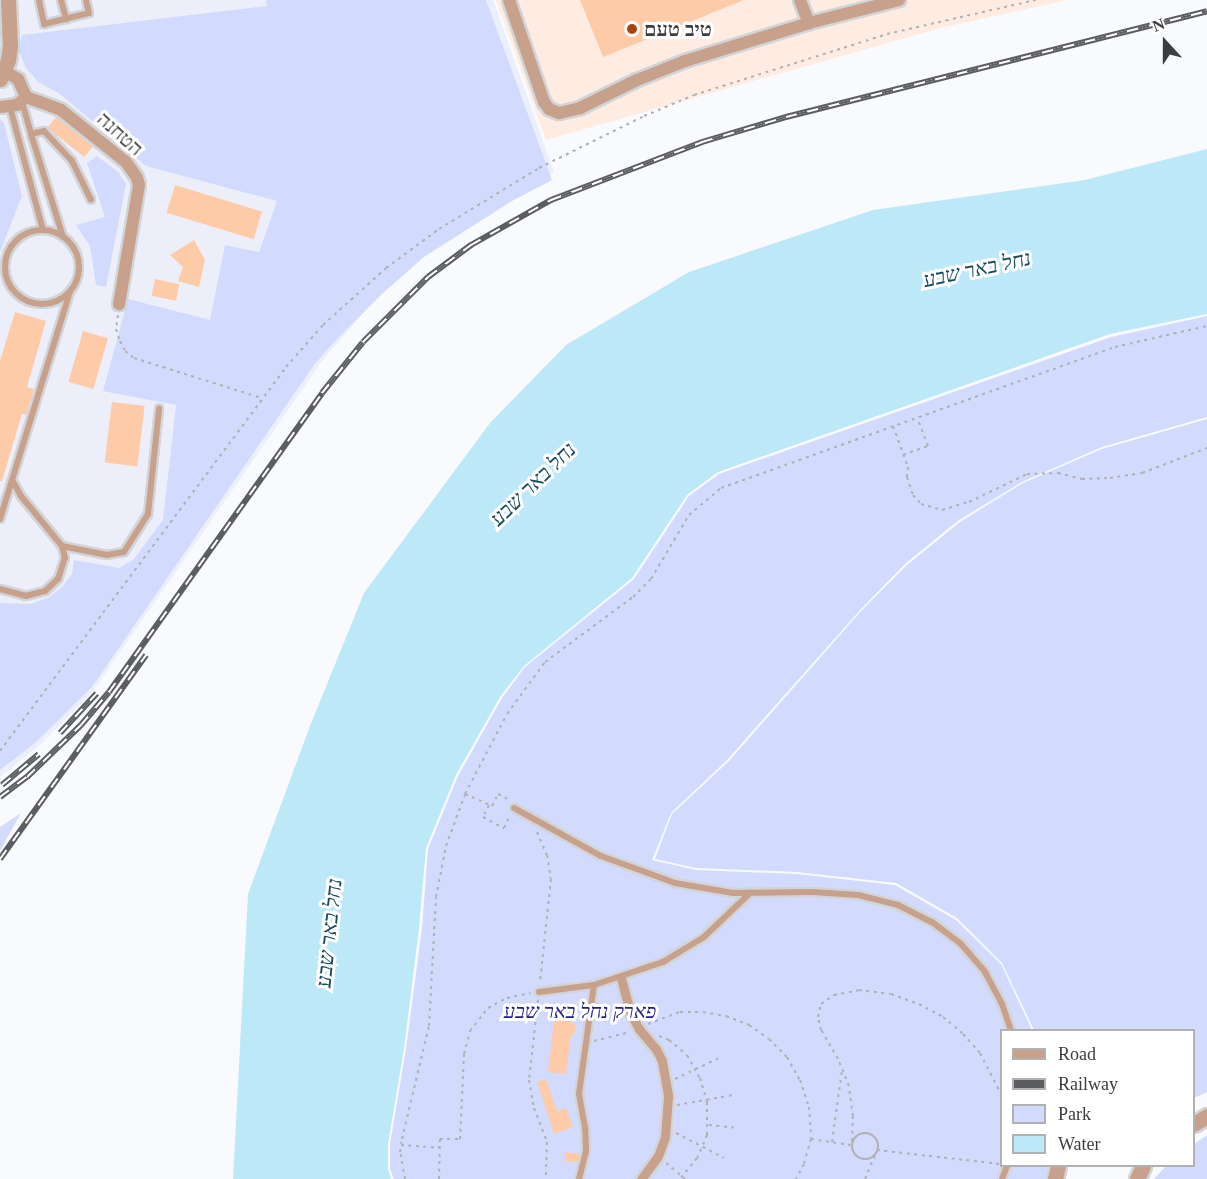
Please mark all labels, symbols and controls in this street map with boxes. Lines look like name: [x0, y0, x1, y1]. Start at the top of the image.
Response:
north arrow: [1135, 12, 1195, 72]
text: N: [1150, 15, 1167, 35]
place label: טיב טעם: [644, 17, 712, 41]
marker: טיב טעם: [625, 22, 639, 36]
street label: הטחנה: [92, 107, 148, 161]
water label: נחל באר שבע: [921, 245, 1033, 293]
water label: נחל באר שבע: [485, 437, 581, 531]
water label: נחל באר שבע: [311, 877, 347, 989]
park label: פארק נחל באר שבע: [504, 999, 656, 1023]
legend: [1000, 1029, 1195, 1167]
text: Road: [1058, 1044, 1096, 1064]
text: Railway: [1058, 1074, 1118, 1094]
text: Park: [1058, 1104, 1091, 1124]
text: Water: [1058, 1134, 1101, 1154]

